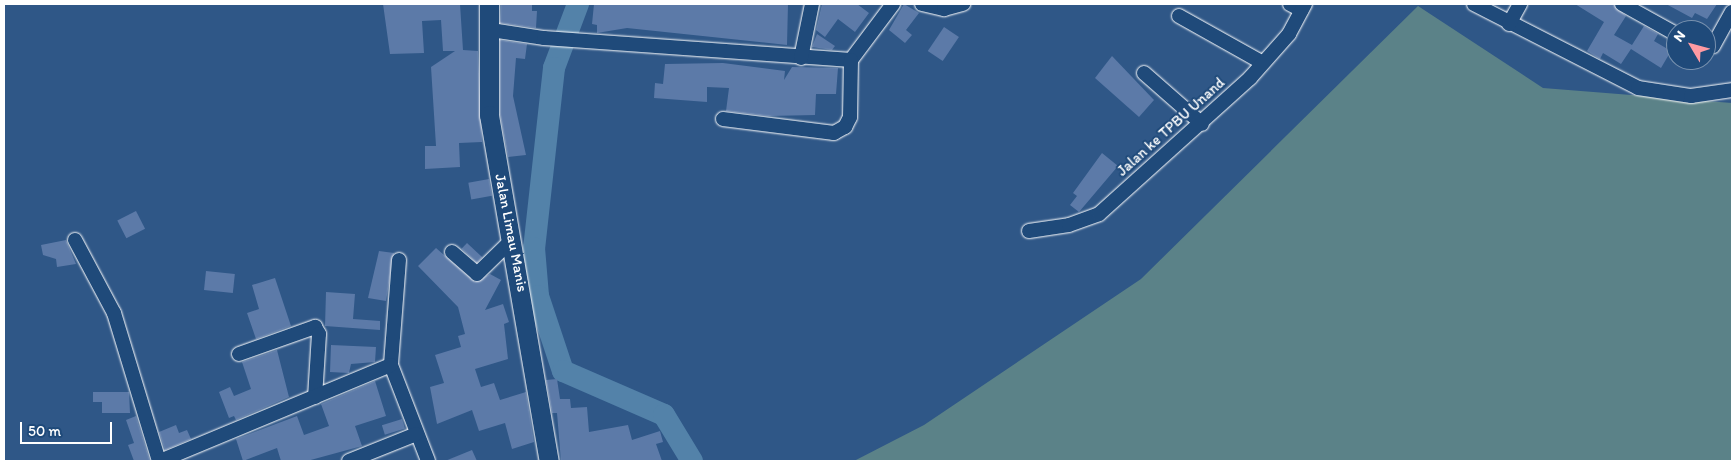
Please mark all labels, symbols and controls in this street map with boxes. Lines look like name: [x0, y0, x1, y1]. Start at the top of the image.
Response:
north arrow: [1666, 20, 1716, 70]
text: N: [1670, 27, 1689, 45]
street label: Jalan ke TPBU Unand: [1114, 74, 1228, 180]
street label: Jalan Limau Manis: [491, 173, 531, 293]
scale bar: [22, 412, 115, 444]
text: 50 m: [28, 422, 61, 440]

